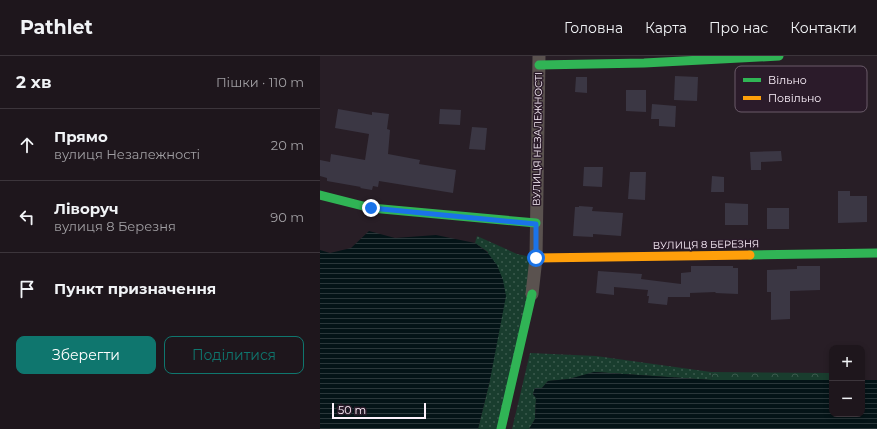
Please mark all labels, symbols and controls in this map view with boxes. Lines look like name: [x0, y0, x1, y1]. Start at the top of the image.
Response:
text: Pathlet: [20, 16, 93, 39]
text: Головна: [564, 19, 623, 37]
text: Карта: [645, 19, 687, 37]
text: Про нас: [709, 19, 768, 37]
text: Контакти: [790, 19, 857, 37]
legend: [735, 66, 867, 112]
text: 2 хв: [16, 72, 51, 92]
street label: ВУЛИЦЯ НЕЗАЛЕЖНОСТІ: [530, 72, 545, 206]
text: Вільно: [768, 73, 807, 87]
text: Пішки · 110 m: [216, 74, 304, 90]
text: Повільно: [768, 91, 821, 105]
text: Прямо: [54, 127, 108, 146]
icon: ahead: [16, 134, 38, 156]
text: 20 m: [271, 137, 304, 153]
text: вулиця Незалежності: [54, 146, 200, 162]
text: Ліворуч: [54, 199, 119, 218]
route end: [362, 199, 380, 217]
icon: left: [16, 206, 38, 228]
text: 90 m: [270, 209, 304, 225]
text: вулиця 8 Березня: [54, 218, 176, 234]
street label: ВУЛИЦЯ 8 БЕРЕЗНЯ: [653, 237, 759, 252]
route start: [527, 249, 545, 267]
icon: arrive: [16, 278, 38, 300]
text: Пункт призначення: [54, 279, 216, 298]
button: Зберегти: [16, 336, 156, 374]
button: Поділитися: [164, 336, 304, 374]
map controls: [829, 345, 865, 417]
button: +: [829, 345, 865, 381]
button: −: [829, 381, 865, 417]
scale bar: [332, 401, 426, 420]
text: 50 m: [338, 403, 366, 417]

